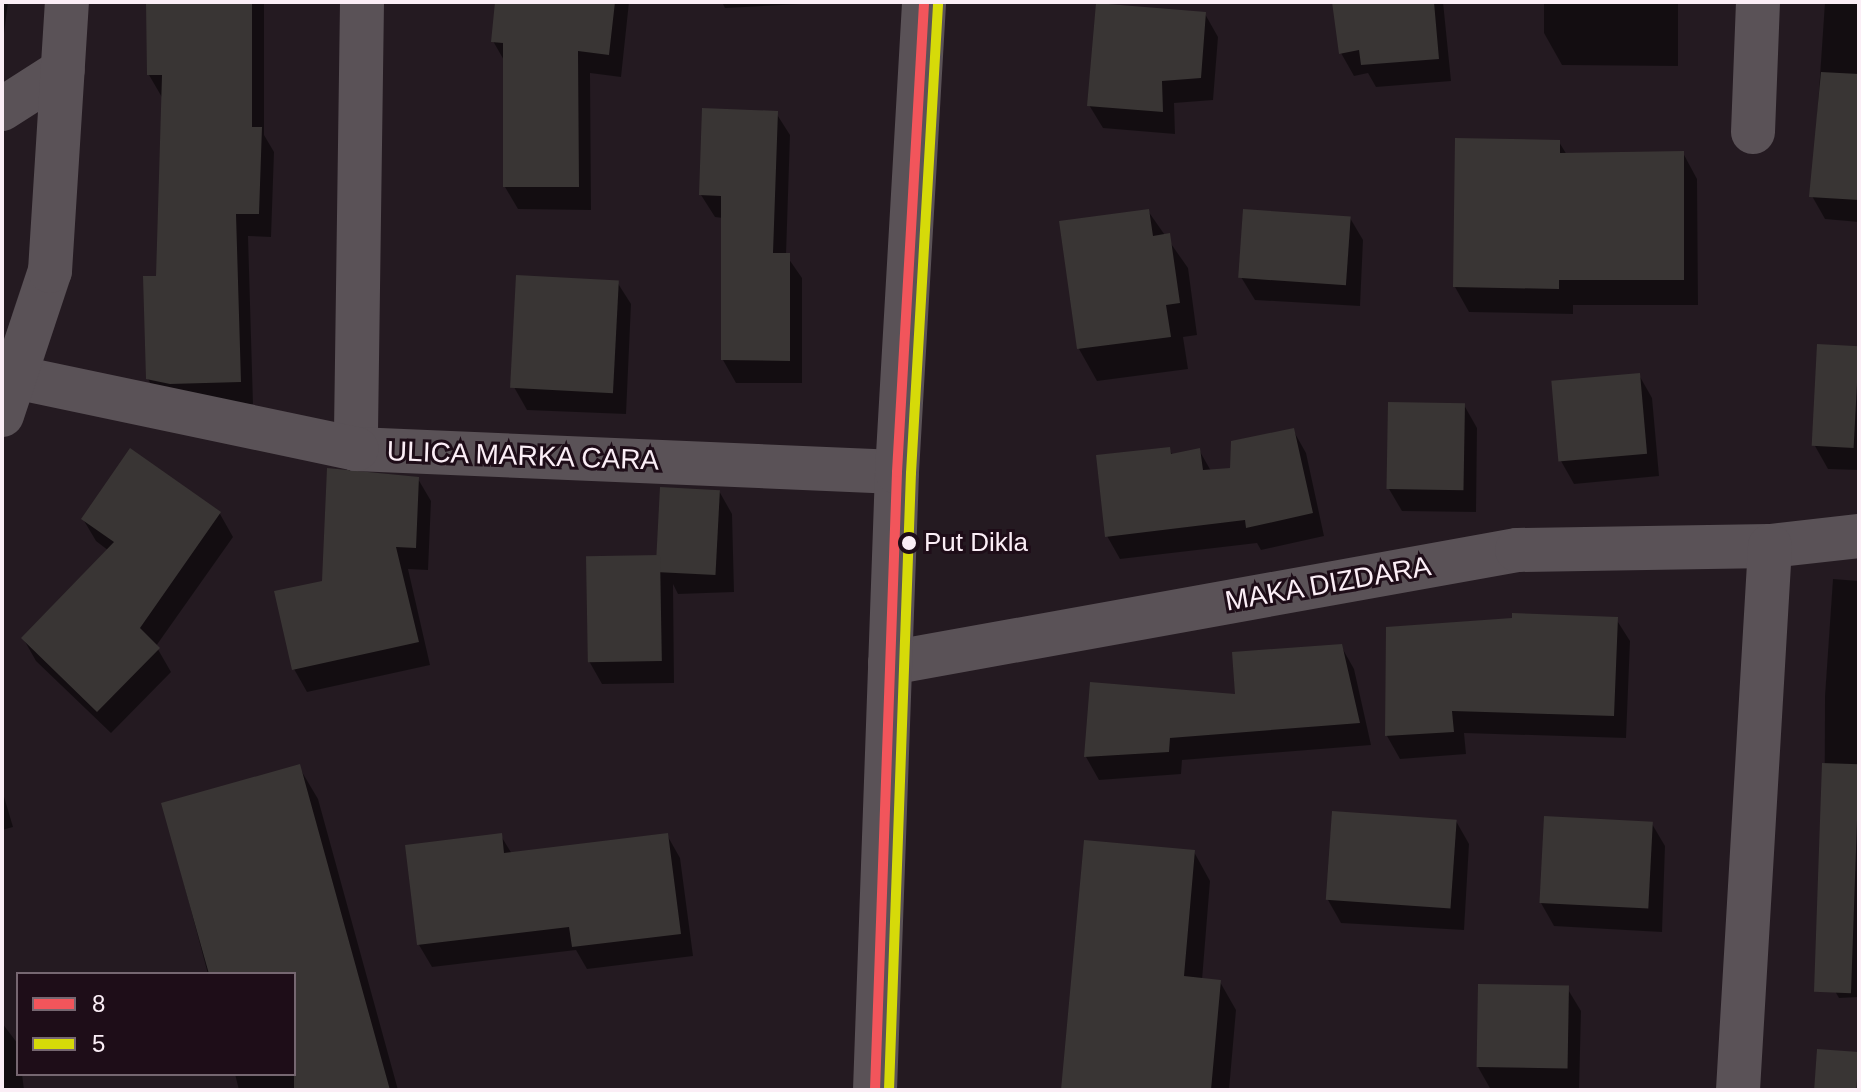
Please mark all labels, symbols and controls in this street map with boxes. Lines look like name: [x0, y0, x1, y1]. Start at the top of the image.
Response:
street label: ULICA MARKA CARA: [385, 434, 661, 478]
place label: Put Dikla: [924, 527, 1028, 559]
marker: Put Dikla: [901, 535, 917, 551]
street label: MAKA DIZDARA: [1222, 549, 1434, 619]
legend: [16, 972, 296, 1076]
text: 8: [92, 990, 105, 1017]
text: 5: [92, 1030, 105, 1057]

